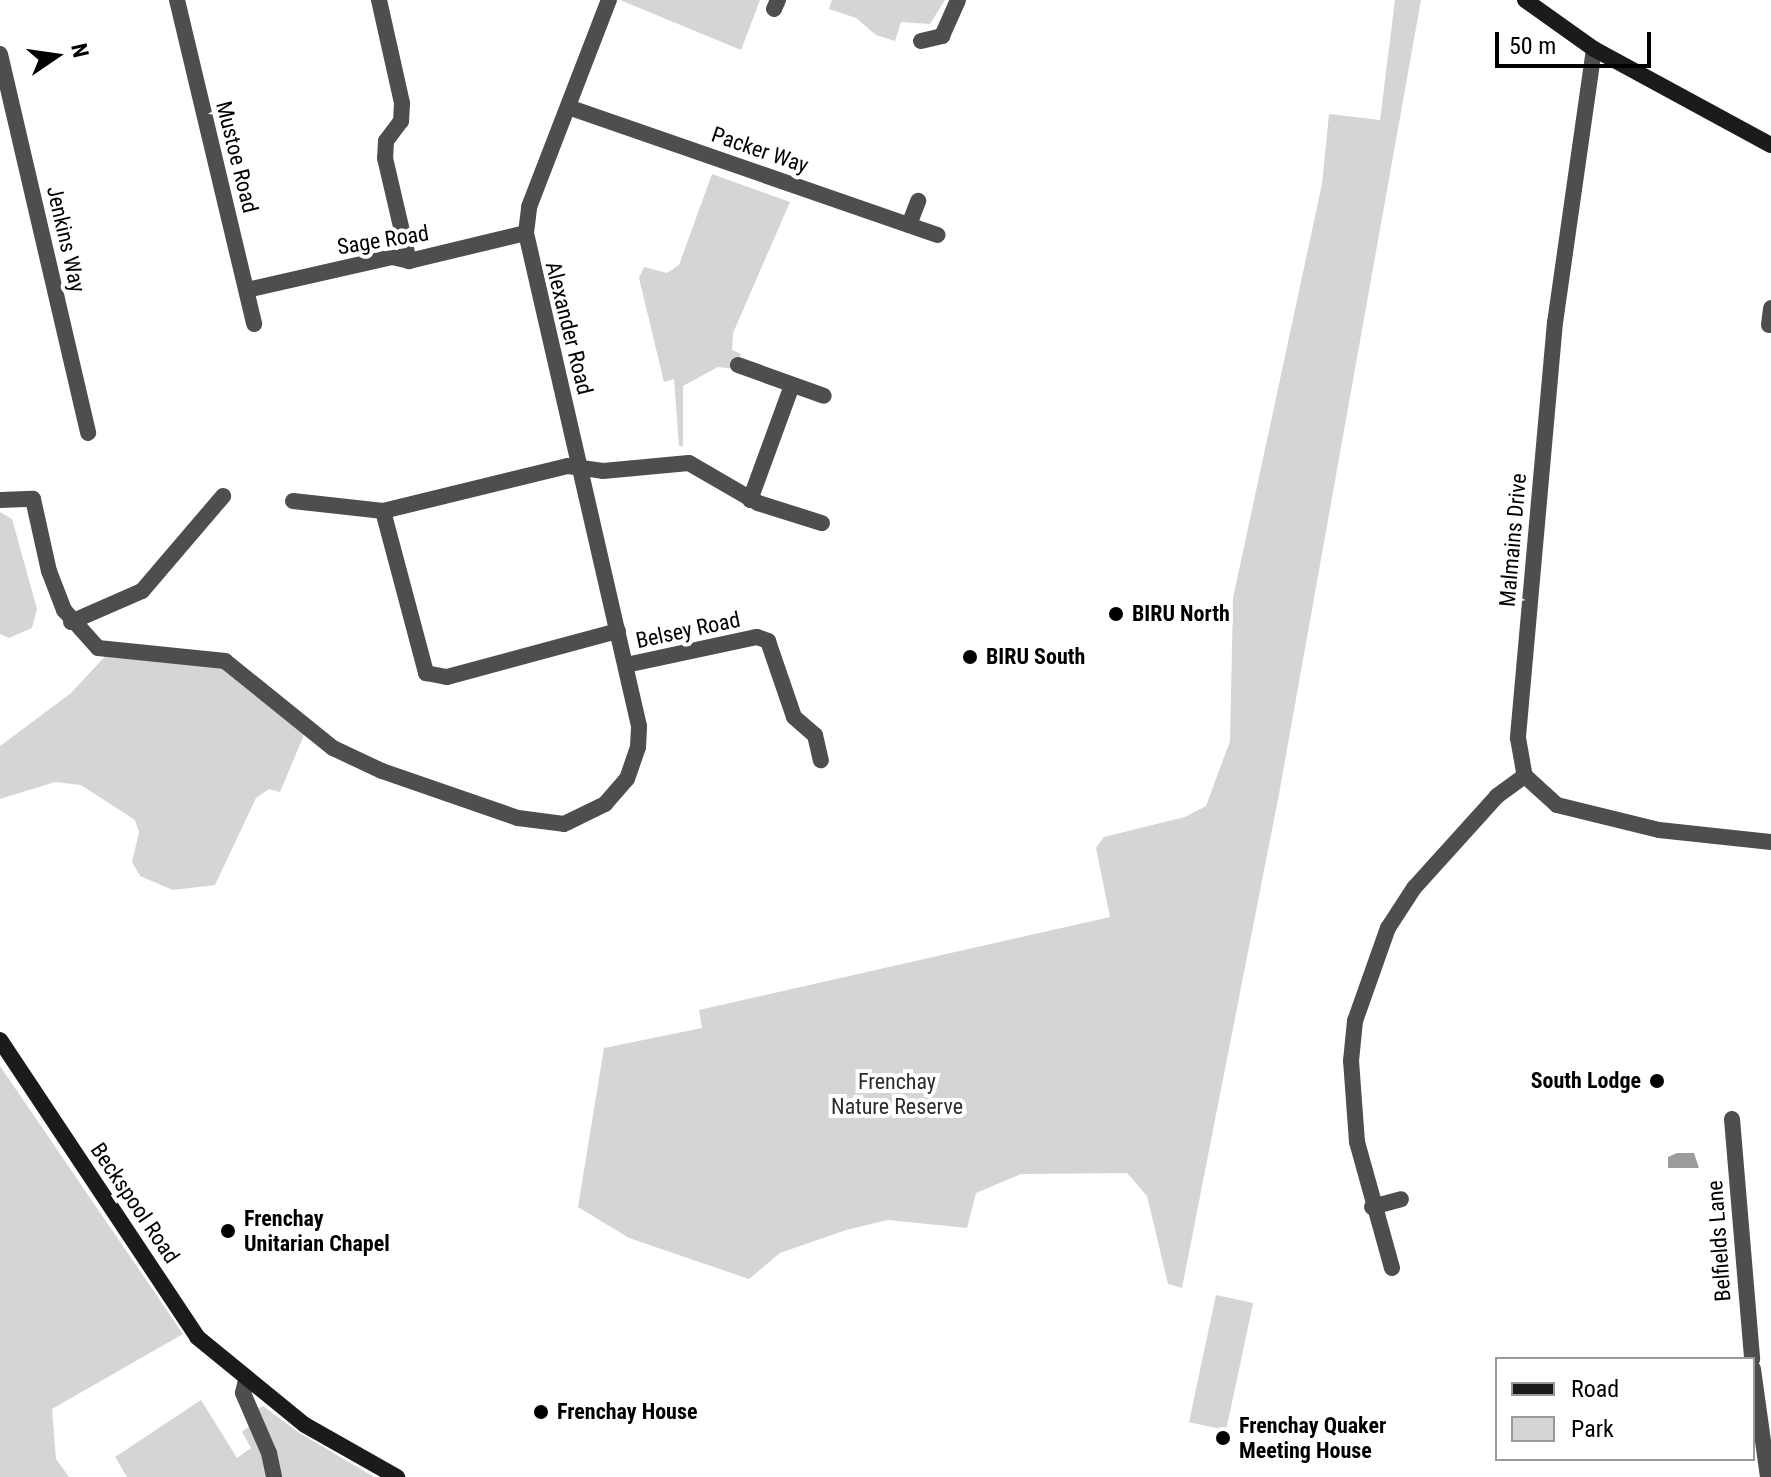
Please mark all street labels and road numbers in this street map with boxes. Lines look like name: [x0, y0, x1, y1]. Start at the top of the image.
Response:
street label: Mustoe Road: [210, 98, 264, 216]
street label: Packer Way: [708, 121, 812, 179]
street label: Jenkins Way: [41, 183, 91, 295]
street label: Sage Road: [335, 220, 431, 260]
street label: Alexander Road: [540, 259, 598, 397]
street label: Malmains Drive: [1494, 472, 1532, 608]
street label: Belsey Road: [633, 606, 743, 654]
street label: Beckspool Road: [85, 1138, 185, 1268]
street label: Belfields Lane: [1702, 1179, 1736, 1303]

